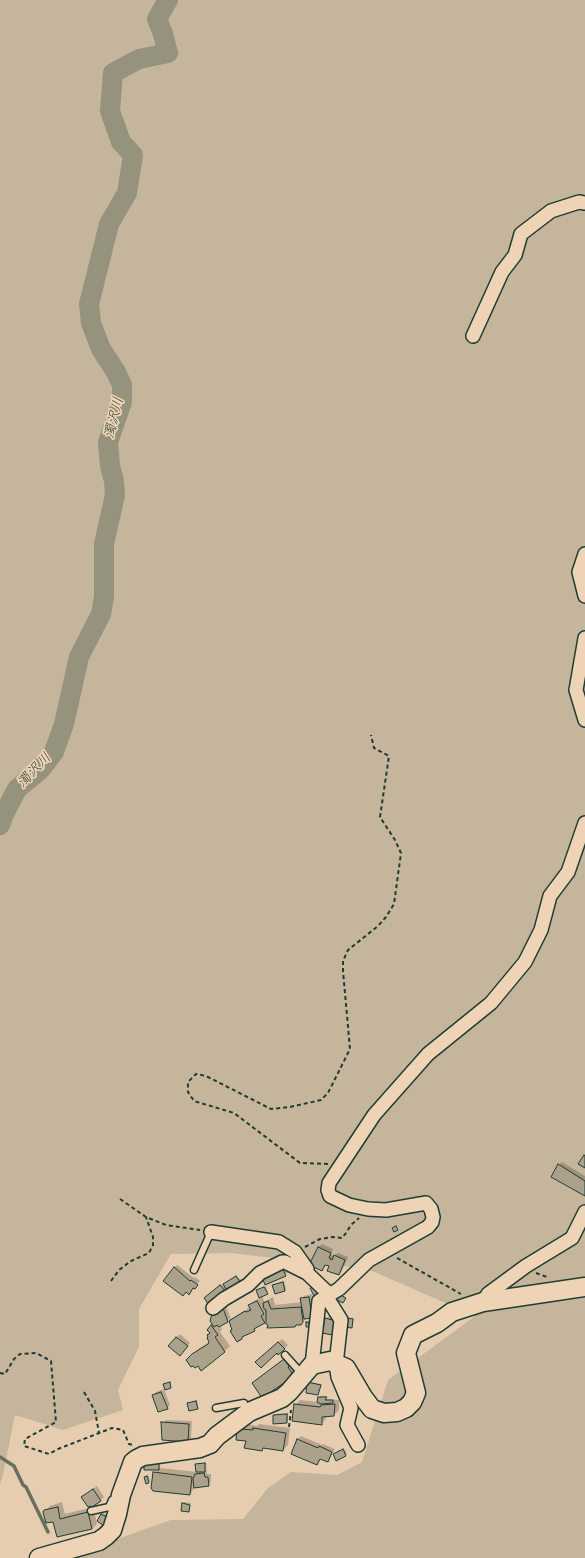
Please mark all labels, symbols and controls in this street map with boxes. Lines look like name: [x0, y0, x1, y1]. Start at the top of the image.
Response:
water label: 濁沢川: [102, 396, 128, 440]
water label: 濁沢川: [15, 750, 55, 792]

